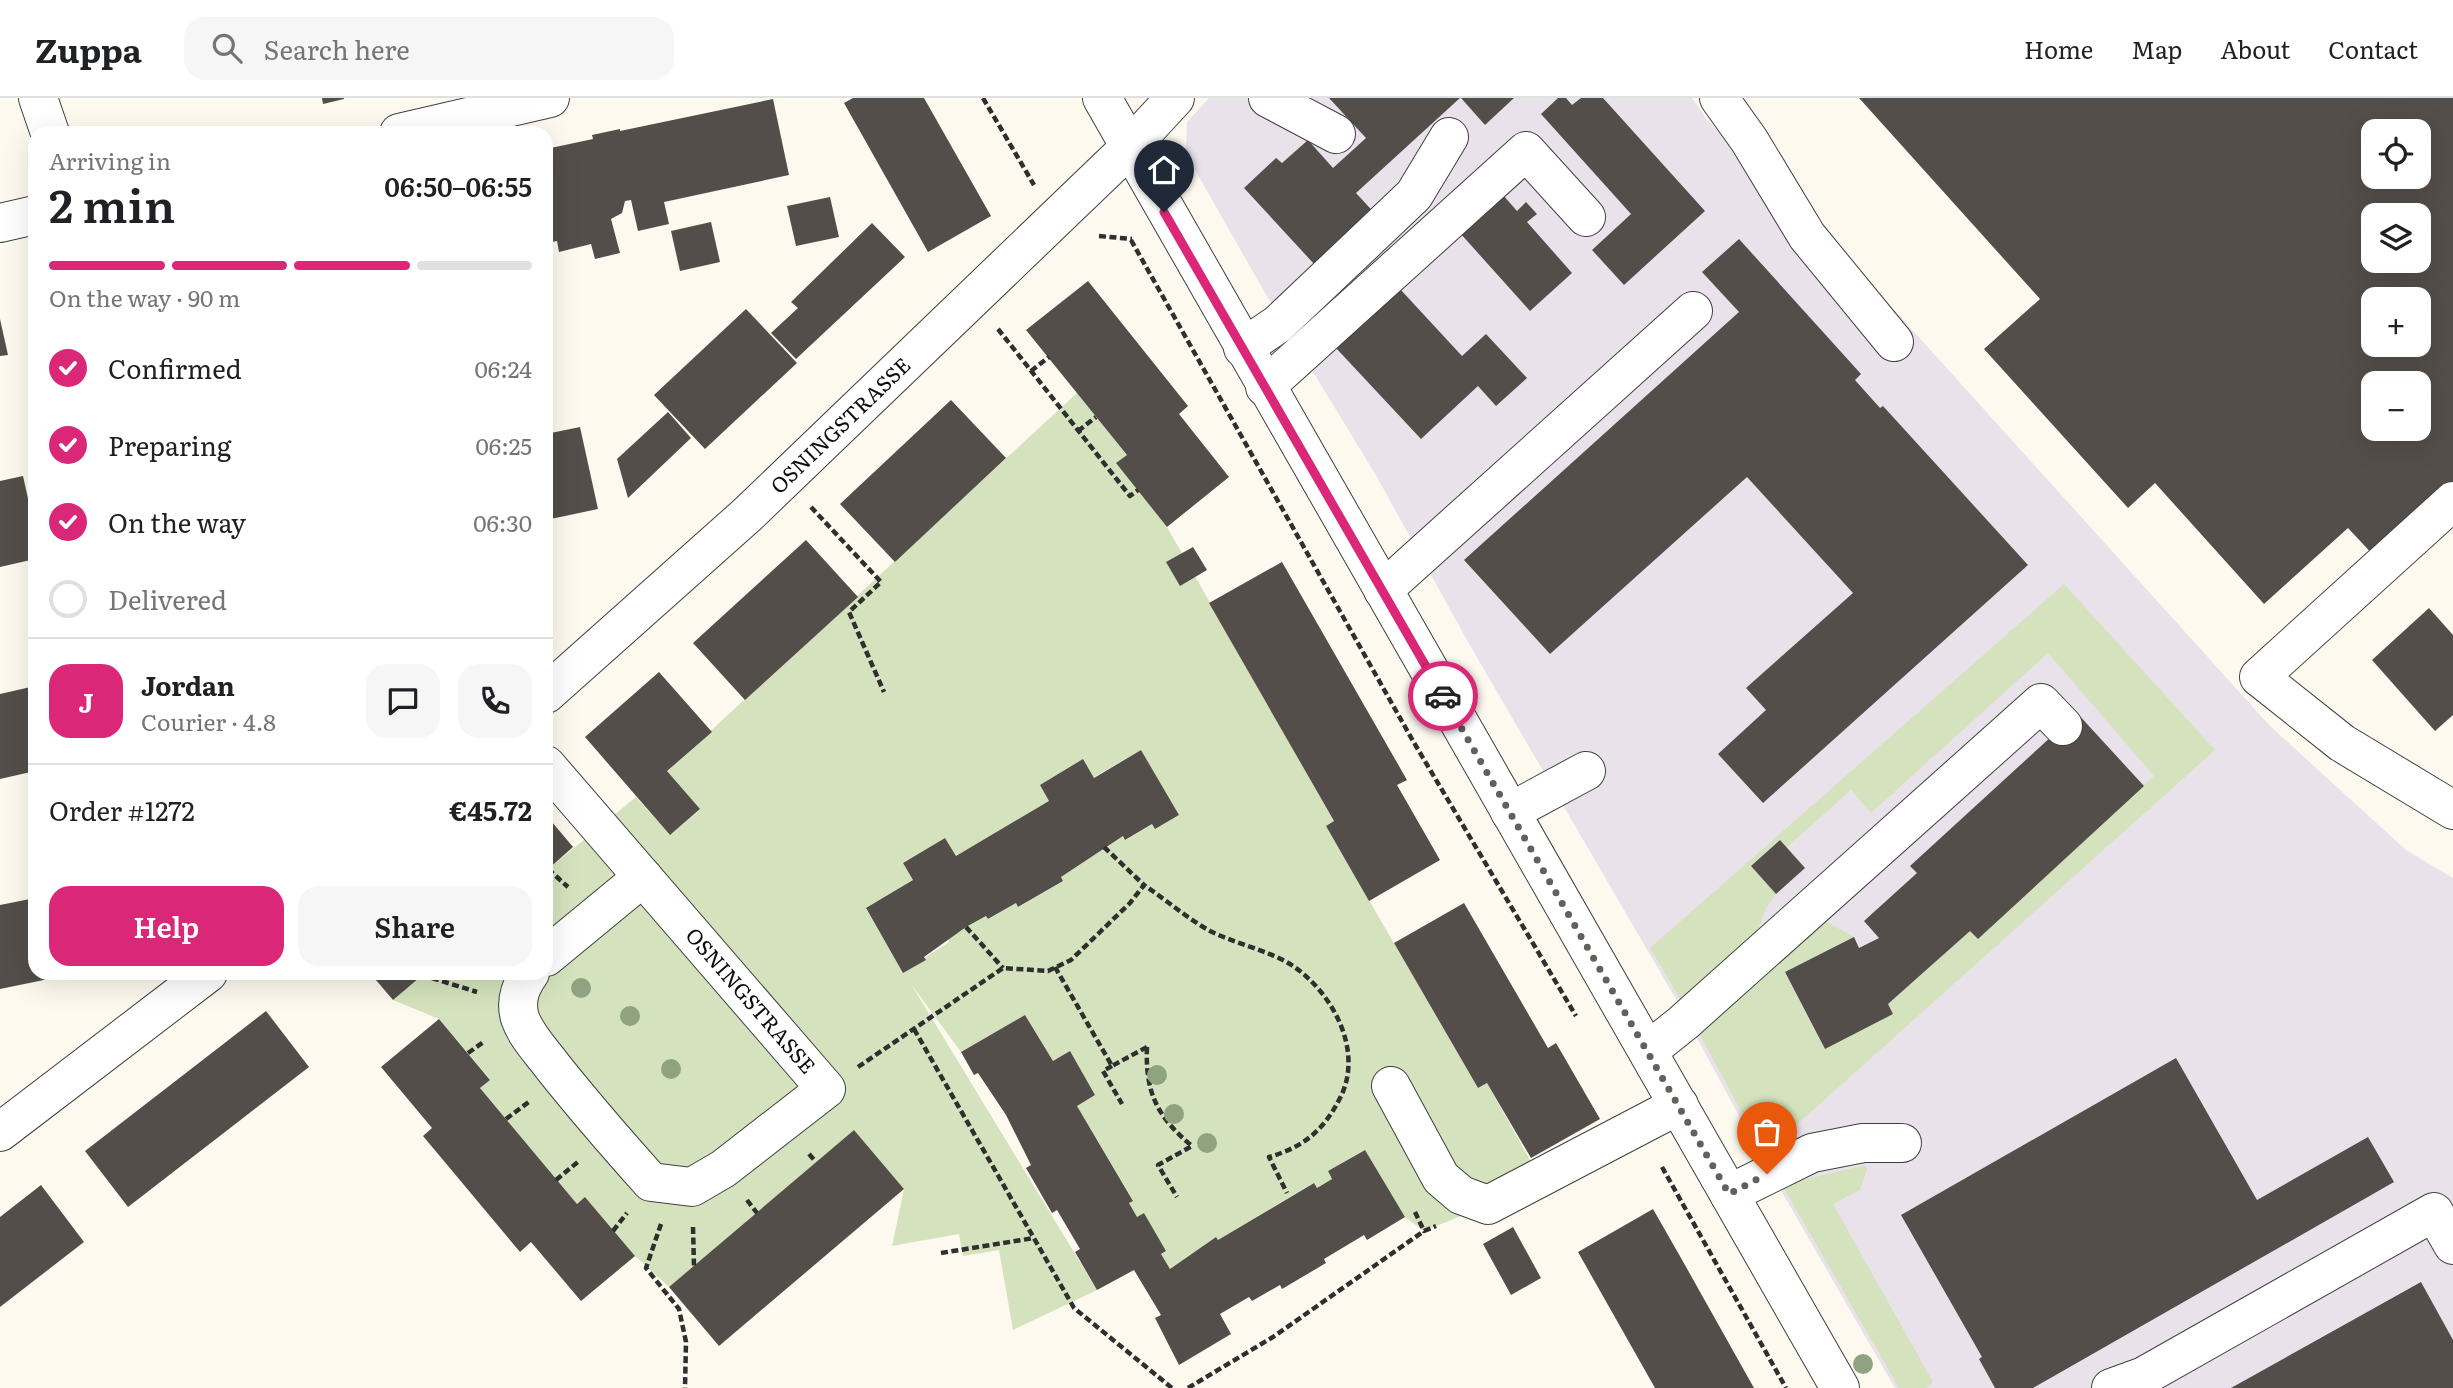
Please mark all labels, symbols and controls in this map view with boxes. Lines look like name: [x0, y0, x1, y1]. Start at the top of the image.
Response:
search box: [184, 17, 674, 80]
text: Zuppa: [35, 24, 142, 73]
icon: search: [208, 29, 246, 67]
text: Search here: [264, 29, 410, 68]
text: Home: [2024, 31, 2093, 66]
text: Map: [2131, 31, 2182, 66]
text: About: [2220, 31, 2290, 66]
text: Contact: [2328, 31, 2418, 66]
map controls: [2361, 119, 2431, 441]
button: locate: [2361, 119, 2431, 189]
pin: [1134, 140, 1194, 212]
text: Arriving in: [49, 143, 171, 177]
icon: home: [1145, 151, 1183, 189]
text: 06:50–06:55: [384, 166, 532, 205]
text: 2 min: [49, 169, 175, 237]
button: layers: [2361, 203, 2431, 273]
text: On the way · 90 m: [49, 280, 240, 314]
button: +: [2361, 287, 2431, 357]
text: Confirmed: [108, 348, 242, 387]
icon: check: [49, 349, 87, 387]
street label: OSNINGSTRASSE: [762, 349, 916, 499]
text: 06:24: [475, 351, 532, 385]
button: −: [2361, 371, 2431, 441]
text: Preparing: [108, 425, 231, 464]
icon: check: [49, 426, 87, 464]
text: 06:25: [476, 428, 532, 462]
text: On the way: [108, 502, 246, 541]
icon: check: [49, 503, 87, 541]
text: 06:30: [473, 505, 532, 539]
text: Delivered: [108, 579, 227, 618]
courier: [1408, 661, 1478, 731]
button: chat: [366, 664, 440, 738]
button: phone: [458, 664, 532, 738]
text: Jordan: [141, 665, 235, 704]
icon: car: [1424, 677, 1462, 715]
text: J: [79, 682, 93, 721]
text: Courier · 4.8: [141, 704, 276, 738]
text: Order #1272: [49, 790, 195, 829]
text: €45.72: [449, 790, 532, 829]
button: Help: [49, 886, 284, 966]
button: Share: [298, 886, 532, 966]
street label: OSNINGSTRASSE: [680, 920, 824, 1079]
pin: [1737, 1102, 1797, 1174]
icon: bag: [1748, 1113, 1786, 1151]

